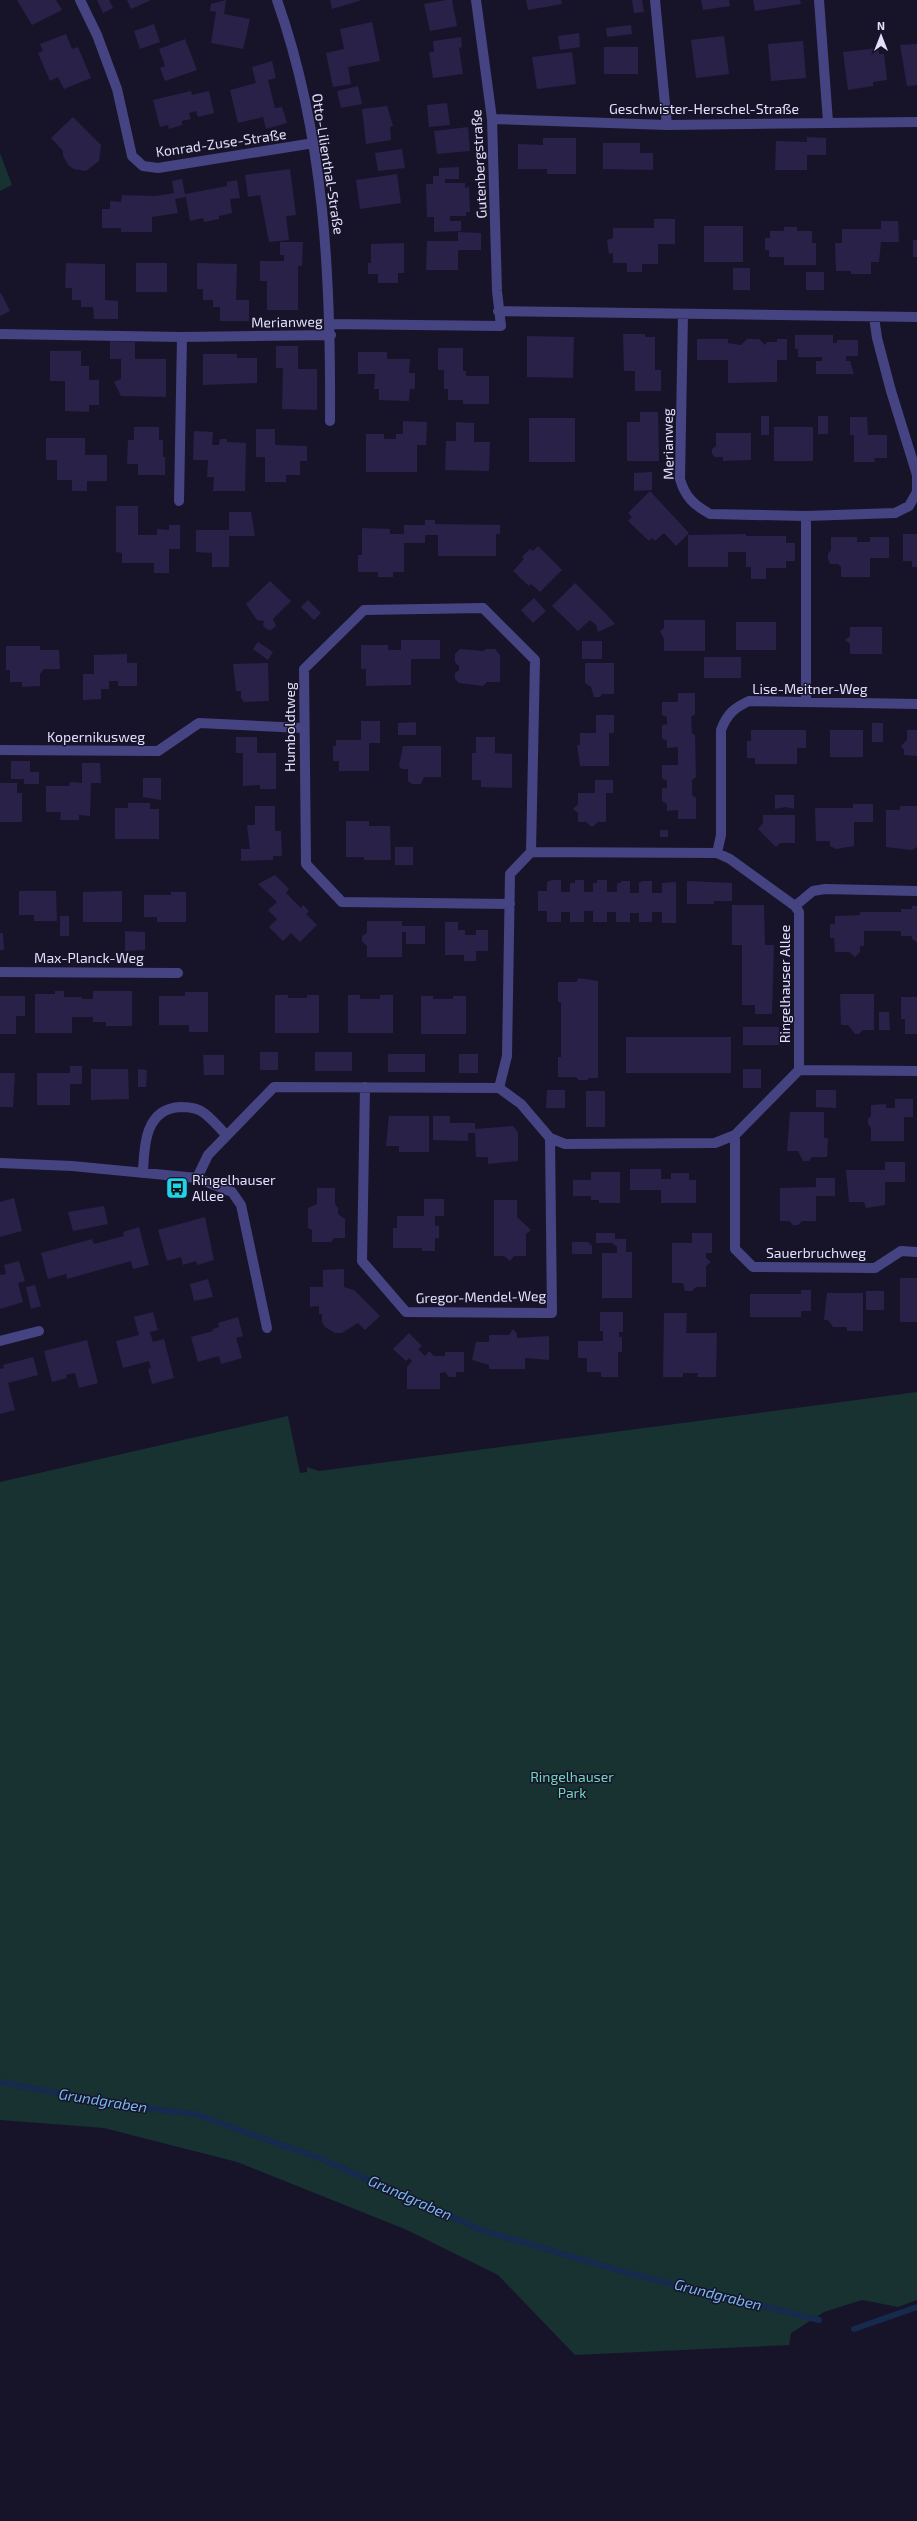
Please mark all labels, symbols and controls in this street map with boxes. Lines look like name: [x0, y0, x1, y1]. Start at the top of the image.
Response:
north arrow: [861, 16, 901, 56]
text: N: [877, 19, 885, 32]
street label: Otto-Lilienthal-Straße: [309, 92, 348, 236]
street label: Geschwister-Herschel-Straße: [609, 100, 799, 117]
street label: Gutenbergstraße: [467, 109, 490, 219]
street label: Konrad-Zuse-Straße: [155, 125, 287, 160]
street label: Merianweg: [251, 312, 323, 331]
street label: Merianweg: [658, 408, 677, 480]
street label: Lise-Meitner-Weg: [752, 680, 868, 697]
street label: Humboldtweg: [281, 682, 298, 772]
street label: Kopernikusweg: [47, 728, 145, 745]
street label: Ringelhauser Allee: [776, 925, 793, 1043]
street label: Max-Planck-Weg: [34, 949, 144, 966]
place label: Ringelhauser Allee: [192, 1171, 276, 1204]
bus stop icon: Ringelhauser Allee: [164, 1175, 190, 1201]
street label: Sauerbruchweg: [766, 1244, 866, 1261]
street label: Gregor-Mendel-Weg: [416, 1287, 547, 1306]
park label: Ringelhauser Park: [530, 1768, 614, 1801]
water label: Grundgraben: [58, 2084, 149, 2116]
water label: Grundgraben: [366, 2171, 455, 2224]
water label: Grundgraben: [673, 2274, 764, 2314]

